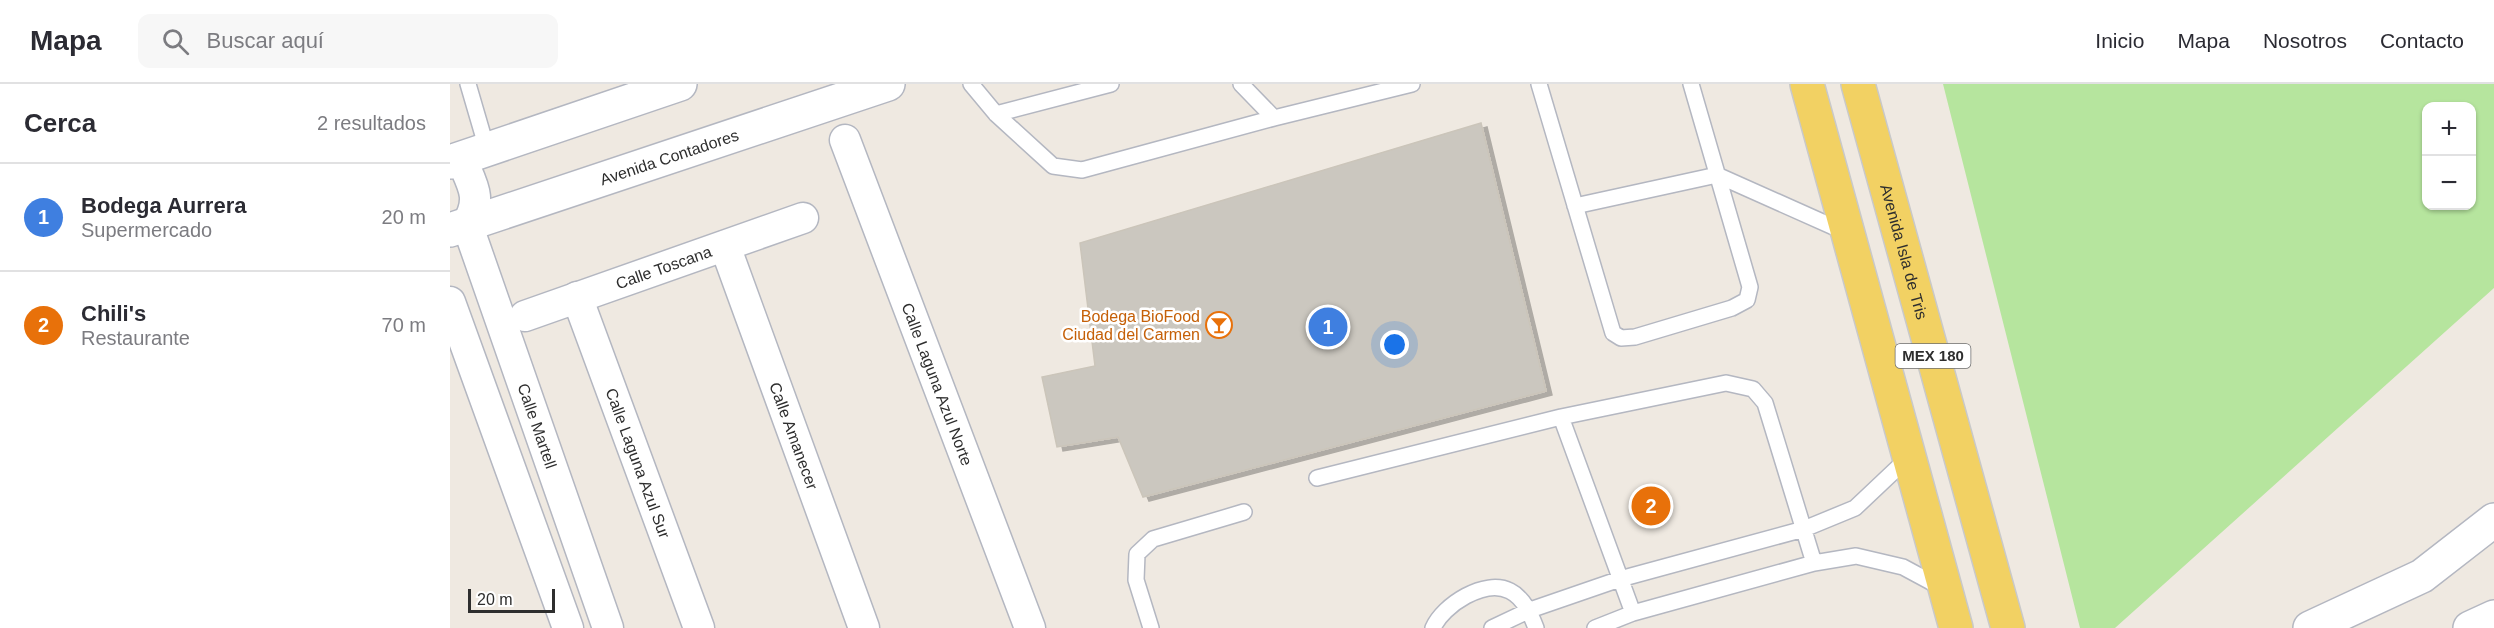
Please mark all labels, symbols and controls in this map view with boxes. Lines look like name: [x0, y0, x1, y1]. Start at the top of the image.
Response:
search box: [138, 14, 558, 68]
text: Mapa: [30, 25, 102, 56]
icon: search: [159, 25, 192, 58]
text: Buscar aquí: [207, 28, 324, 53]
text: Inicio: [2095, 29, 2144, 52]
text: Mapa: [2177, 29, 2230, 52]
text: Nosotros: [2263, 29, 2347, 52]
text: Contacto: [2380, 29, 2464, 52]
map controls: [2422, 102, 2476, 210]
button: +: [2422, 102, 2476, 156]
text: Cerca: [24, 108, 96, 138]
text: 2 resultados: [317, 112, 426, 134]
street label: Avenida Contadores: [598, 126, 741, 188]
button: −: [2422, 156, 2476, 210]
street label: Avenida Isla de Tris: [1877, 182, 1930, 321]
text: Bodega Aurrera: [81, 193, 246, 218]
text: 1: [38, 206, 49, 228]
text: 20 m: [382, 206, 426, 228]
text: Supermercado: [81, 219, 212, 241]
street label: Calle Toscana: [614, 243, 714, 292]
street label: Calle Laguna Azul Norte: [898, 300, 976, 468]
text: Chili's: [81, 301, 146, 326]
pin: 1: [1308, 304, 1348, 350]
place label: Bodega BioFood Ciudad del Carmen: [1062, 308, 1200, 343]
bar icon: Bodega BioFood Ciudad del Carmen: [1204, 310, 1234, 340]
text: 2: [38, 314, 49, 336]
text: 70 m: [382, 314, 426, 336]
text: Restaurante: [81, 327, 190, 349]
your location: [1380, 330, 1409, 359]
road number: MEX 180: [1896, 344, 1970, 368]
street label: Calle Amanecer: [766, 380, 821, 493]
street label: Calle Martell: [514, 381, 560, 471]
street label: Calle Laguna Azul Sur: [602, 386, 673, 541]
pin: 2: [1632, 484, 1670, 528]
scale bar: [468, 586, 555, 614]
text: 20 m: [477, 591, 513, 608]

